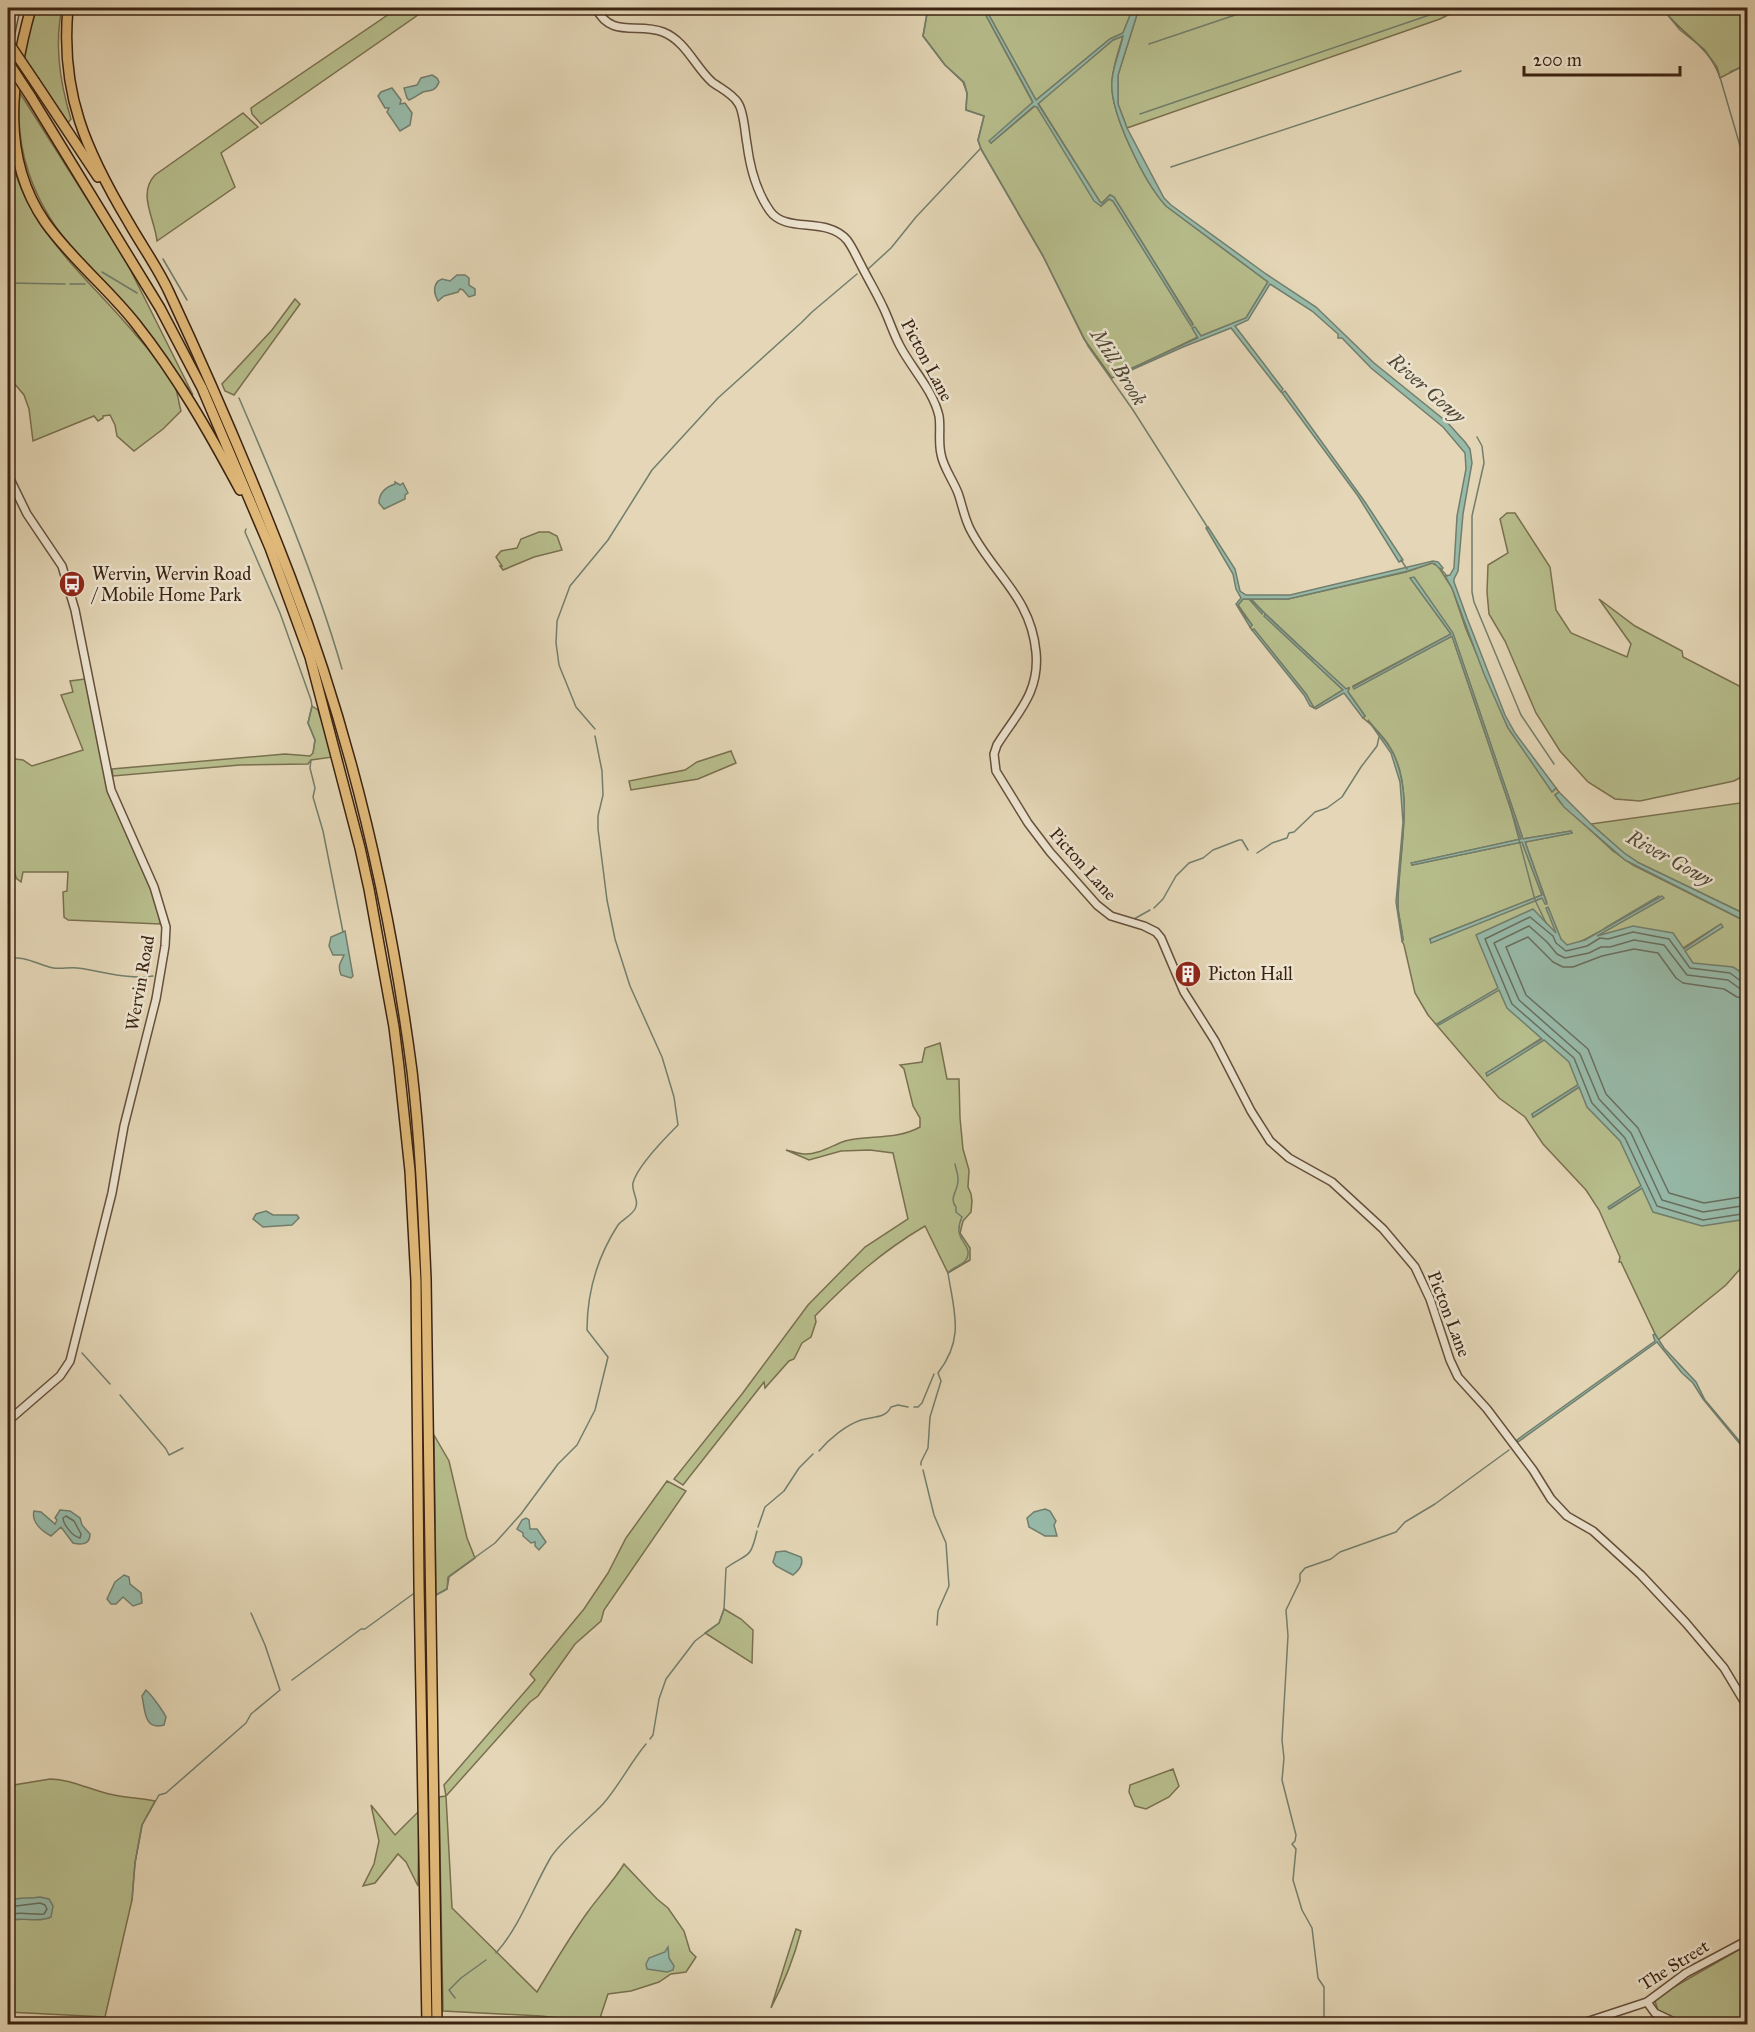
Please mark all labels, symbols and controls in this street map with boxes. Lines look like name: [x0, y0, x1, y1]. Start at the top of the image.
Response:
scale bar: [1524, 39, 1680, 77]
text: 200 m: [1533, 49, 1582, 71]
street label: Picton Lane: [896, 315, 958, 405]
water label: Mill Brook: [1085, 322, 1152, 410]
water label: River Gowy: [1383, 347, 1472, 429]
place label: Wervin, Wervin Road / Mobile Home Park: [90, 563, 251, 606]
bus stop icon: Wervin, Wervin Road / Mobile Home Park: [57, 569, 87, 599]
street label: Picton Lane: [1045, 823, 1121, 905]
water label: River Gowy: [1622, 824, 1718, 892]
street label: Wervin Road: [121, 934, 159, 1032]
building icon: Picton Hall: [1173, 959, 1203, 989]
place label: Picton Hall: [1208, 963, 1293, 985]
street label: Picton Lane: [1423, 1268, 1475, 1360]
street label: The Street: [1635, 1935, 1714, 1995]

